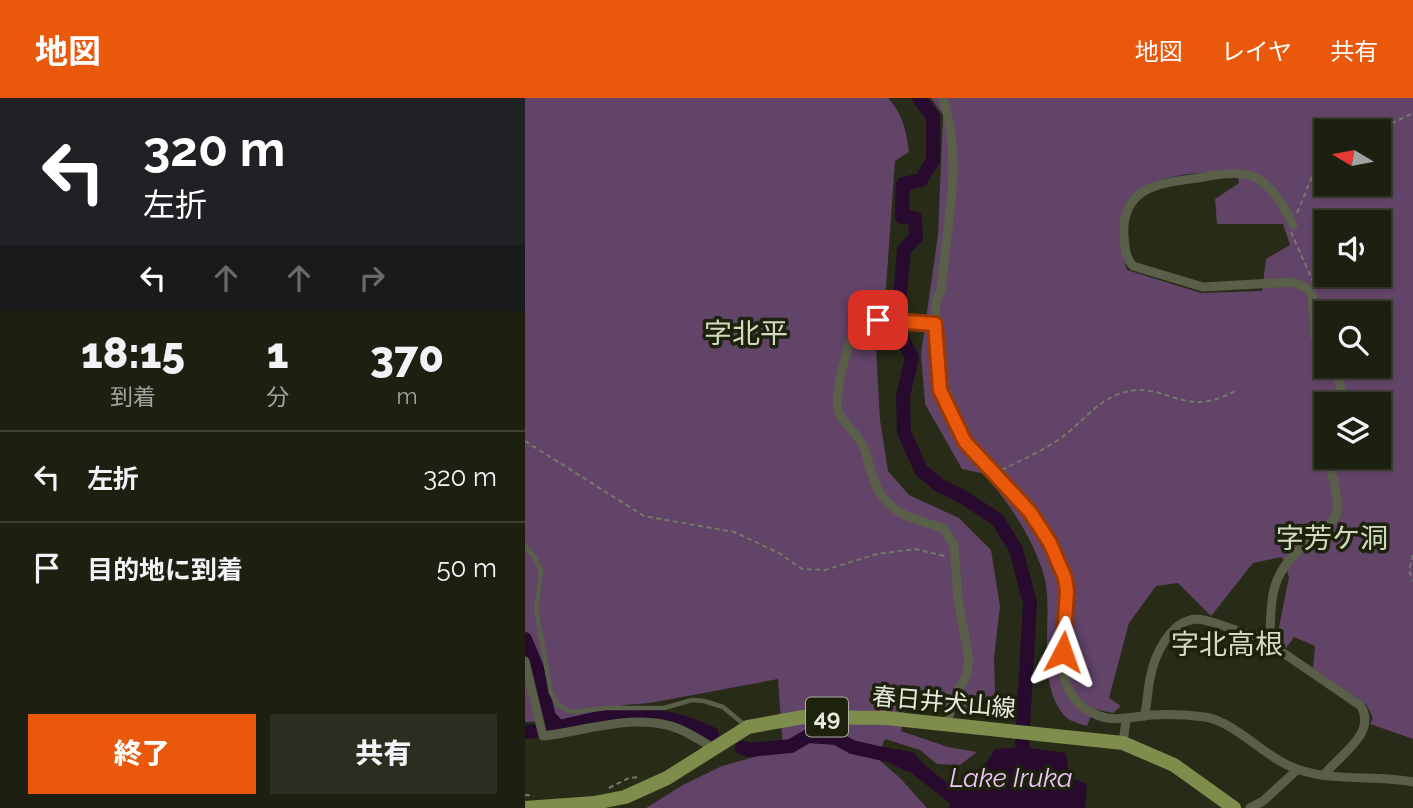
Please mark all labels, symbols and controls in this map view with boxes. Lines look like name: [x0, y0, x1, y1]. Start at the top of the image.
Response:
text: 地図: [35, 32, 101, 71]
text: 地図: [1135, 37, 1183, 66]
text: レイヤ: [1221, 37, 1292, 66]
text: 共有: [1330, 37, 1378, 66]
north arrow: [1314, 119, 1391, 196]
map controls: [1314, 119, 1391, 469]
text: 320 m: [143, 120, 285, 177]
icon: left: [28, 126, 119, 217]
text: 左折: [143, 186, 207, 223]
button: sound: [1314, 210, 1391, 287]
icon: left: [134, 259, 172, 297]
icon: ahead: [207, 259, 245, 297]
icon: ahead: [280, 259, 318, 297]
icon: right: [353, 259, 391, 297]
pin: [848, 290, 908, 350]
icon: arrive: [859, 301, 897, 339]
button: search: [1314, 301, 1391, 378]
district label: 字北平: [704, 317, 788, 350]
text: 18:15: [81, 329, 185, 378]
text: 1: [267, 329, 288, 378]
text: 370: [370, 333, 444, 382]
text: m: [396, 382, 418, 409]
text: 到着: [110, 383, 156, 410]
text: 分: [266, 383, 289, 410]
button: layers: [1314, 392, 1391, 469]
icon: left: [28, 458, 66, 496]
text: 320 m: [423, 462, 497, 492]
text: 左折: [87, 464, 139, 494]
district label: 字芳ケ洞: [1276, 522, 1388, 555]
icon: arrive: [28, 549, 66, 587]
text: 50 m: [436, 553, 497, 583]
text: 目的地に到着: [87, 555, 243, 585]
position arrow: [1026, 615, 1100, 689]
district label: 字北高根: [1171, 628, 1283, 661]
street label: 春日井犬山線: [871, 681, 1017, 723]
road number: 49: [806, 698, 848, 736]
button: 終了: [28, 714, 256, 794]
button: 共有: [270, 714, 497, 794]
water label: Lake Iruka: [949, 763, 1073, 793]

